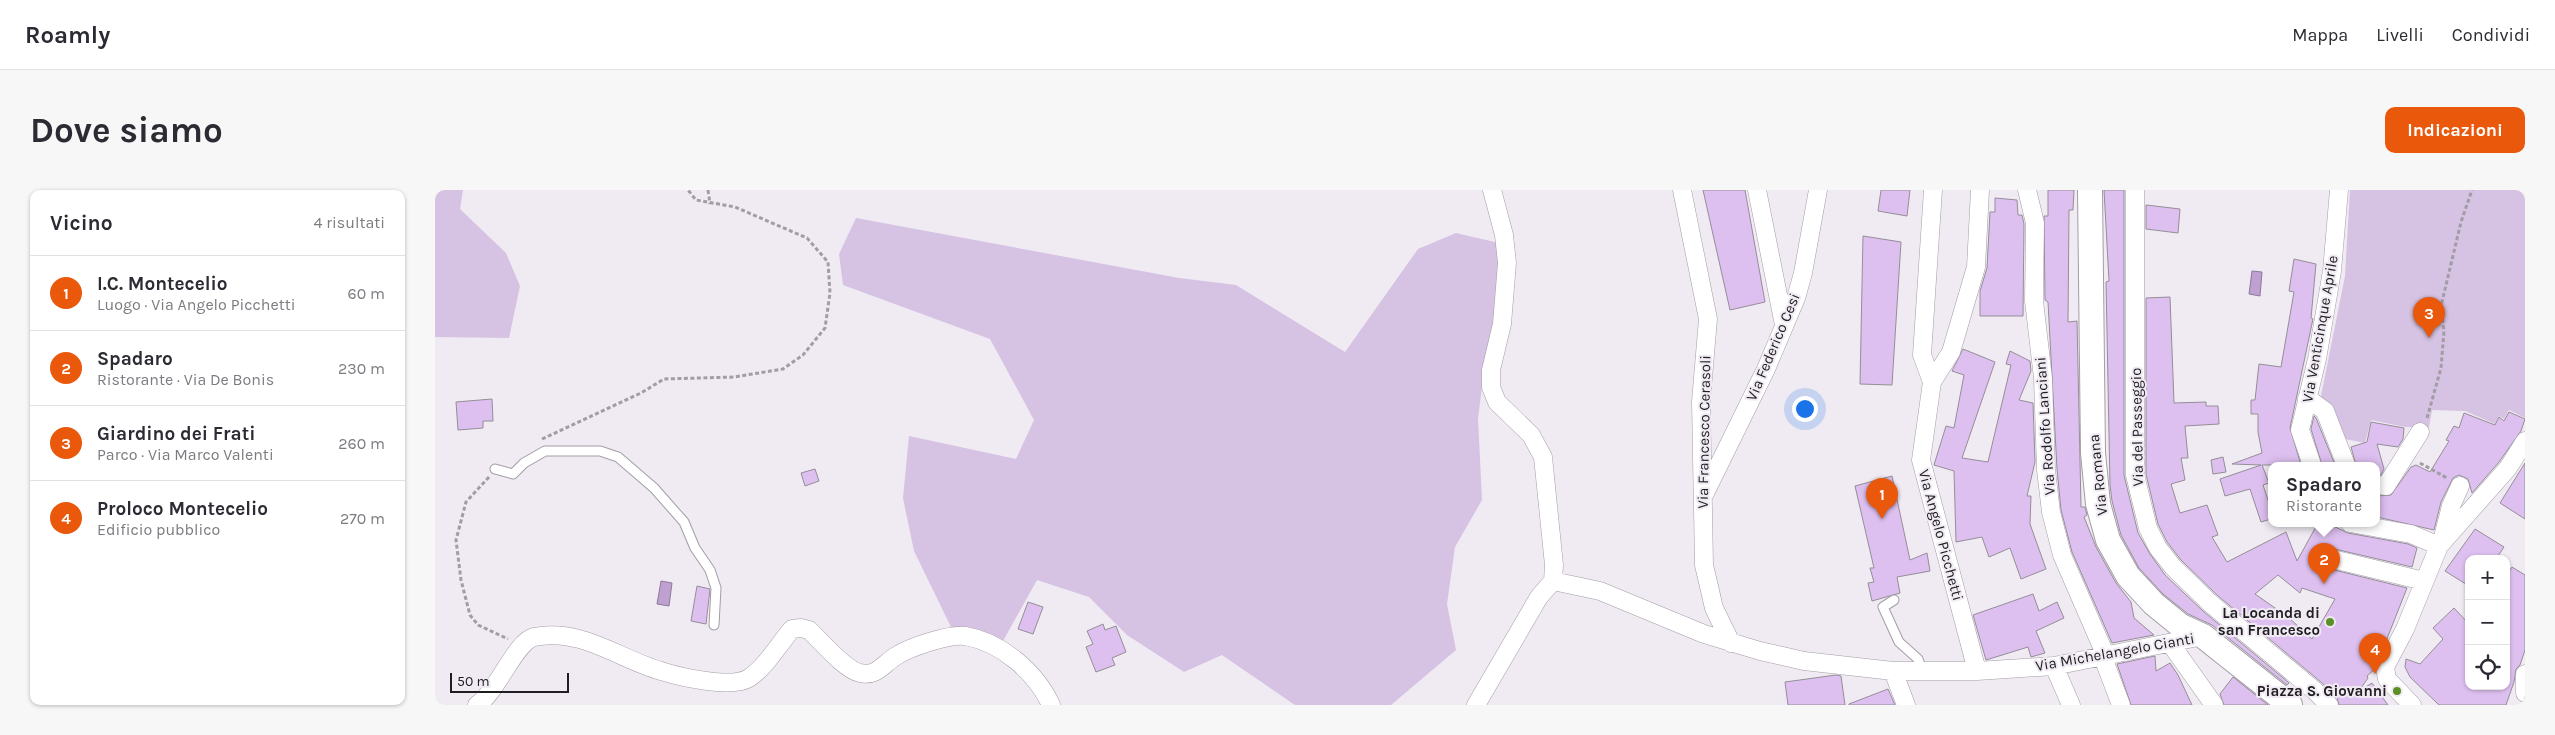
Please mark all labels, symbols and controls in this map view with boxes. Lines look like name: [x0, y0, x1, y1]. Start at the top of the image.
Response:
text: Roamly: [25, 21, 110, 49]
text: Mappa: [2292, 24, 2348, 46]
text: Livelli: [2376, 24, 2424, 46]
text: Condividi: [2452, 24, 2530, 46]
button: Indicazioni: [2385, 107, 2525, 153]
text: Dove siamo: [30, 110, 223, 151]
text: Vicino: [50, 211, 113, 235]
text: 4 risultati: [314, 213, 385, 232]
street label: Via Venticinque Aprile: [2298, 254, 2342, 404]
text: I.C. Montecelio: [97, 273, 227, 295]
text: 1: [63, 284, 69, 303]
text: 60 m: [348, 284, 385, 303]
street label: Via Federico Cesi: [1742, 291, 1804, 403]
text: Luogo · Via Angelo Picchetti: [97, 295, 295, 314]
pin: 3: [2413, 297, 2445, 338]
text: Spadaro: [97, 348, 173, 370]
street label: Via Francesco Cerasoli: [1694, 355, 1714, 509]
street label: Via Rodolfo Lanciani: [2031, 356, 2059, 496]
text: 2: [61, 359, 71, 378]
text: 230 m: [338, 359, 385, 378]
street label: Via del Passeggio: [2127, 367, 2147, 487]
text: Ristorante · Via De Bonis: [97, 370, 274, 389]
your location: [1792, 396, 1818, 422]
text: Giardino dei Frati: [97, 423, 255, 445]
street label: Via Romana: [2085, 433, 2111, 517]
text: 3: [61, 434, 71, 453]
text: 260 m: [338, 434, 385, 453]
text: Parco · Via Marco Valenti: [97, 445, 274, 464]
popup: [2268, 462, 2380, 527]
street label: Via Angelo Picchetti: [1915, 467, 1967, 603]
text: Spadaro: [2286, 474, 2362, 496]
pin: 1: [1866, 478, 1898, 519]
text: Ristorante: [2286, 496, 2362, 515]
text: Proloco Montecelio: [97, 498, 268, 520]
text: 4: [61, 509, 71, 528]
text: 270 m: [340, 509, 385, 528]
text: Edificio pubblico: [97, 520, 220, 539]
pin: 2: [2308, 543, 2340, 584]
map controls: [2465, 555, 2510, 690]
button: +: [2465, 555, 2510, 600]
button: −: [2465, 600, 2510, 645]
place label: La Locanda di san Francesco: [2218, 604, 2320, 639]
marker: La Locanda di san Francesco: [2324, 616, 2336, 628]
street label: Via Michelangelo Cianti: [2034, 629, 2196, 675]
pin: 4: [2359, 633, 2391, 674]
button: locate: [2465, 645, 2510, 690]
scale bar: [450, 670, 569, 693]
text: 50 m: [457, 673, 490, 690]
place label: Piazza S. Giovanni: [2257, 682, 2387, 700]
marker: Piazza S. Giovanni: [2391, 685, 2403, 697]

